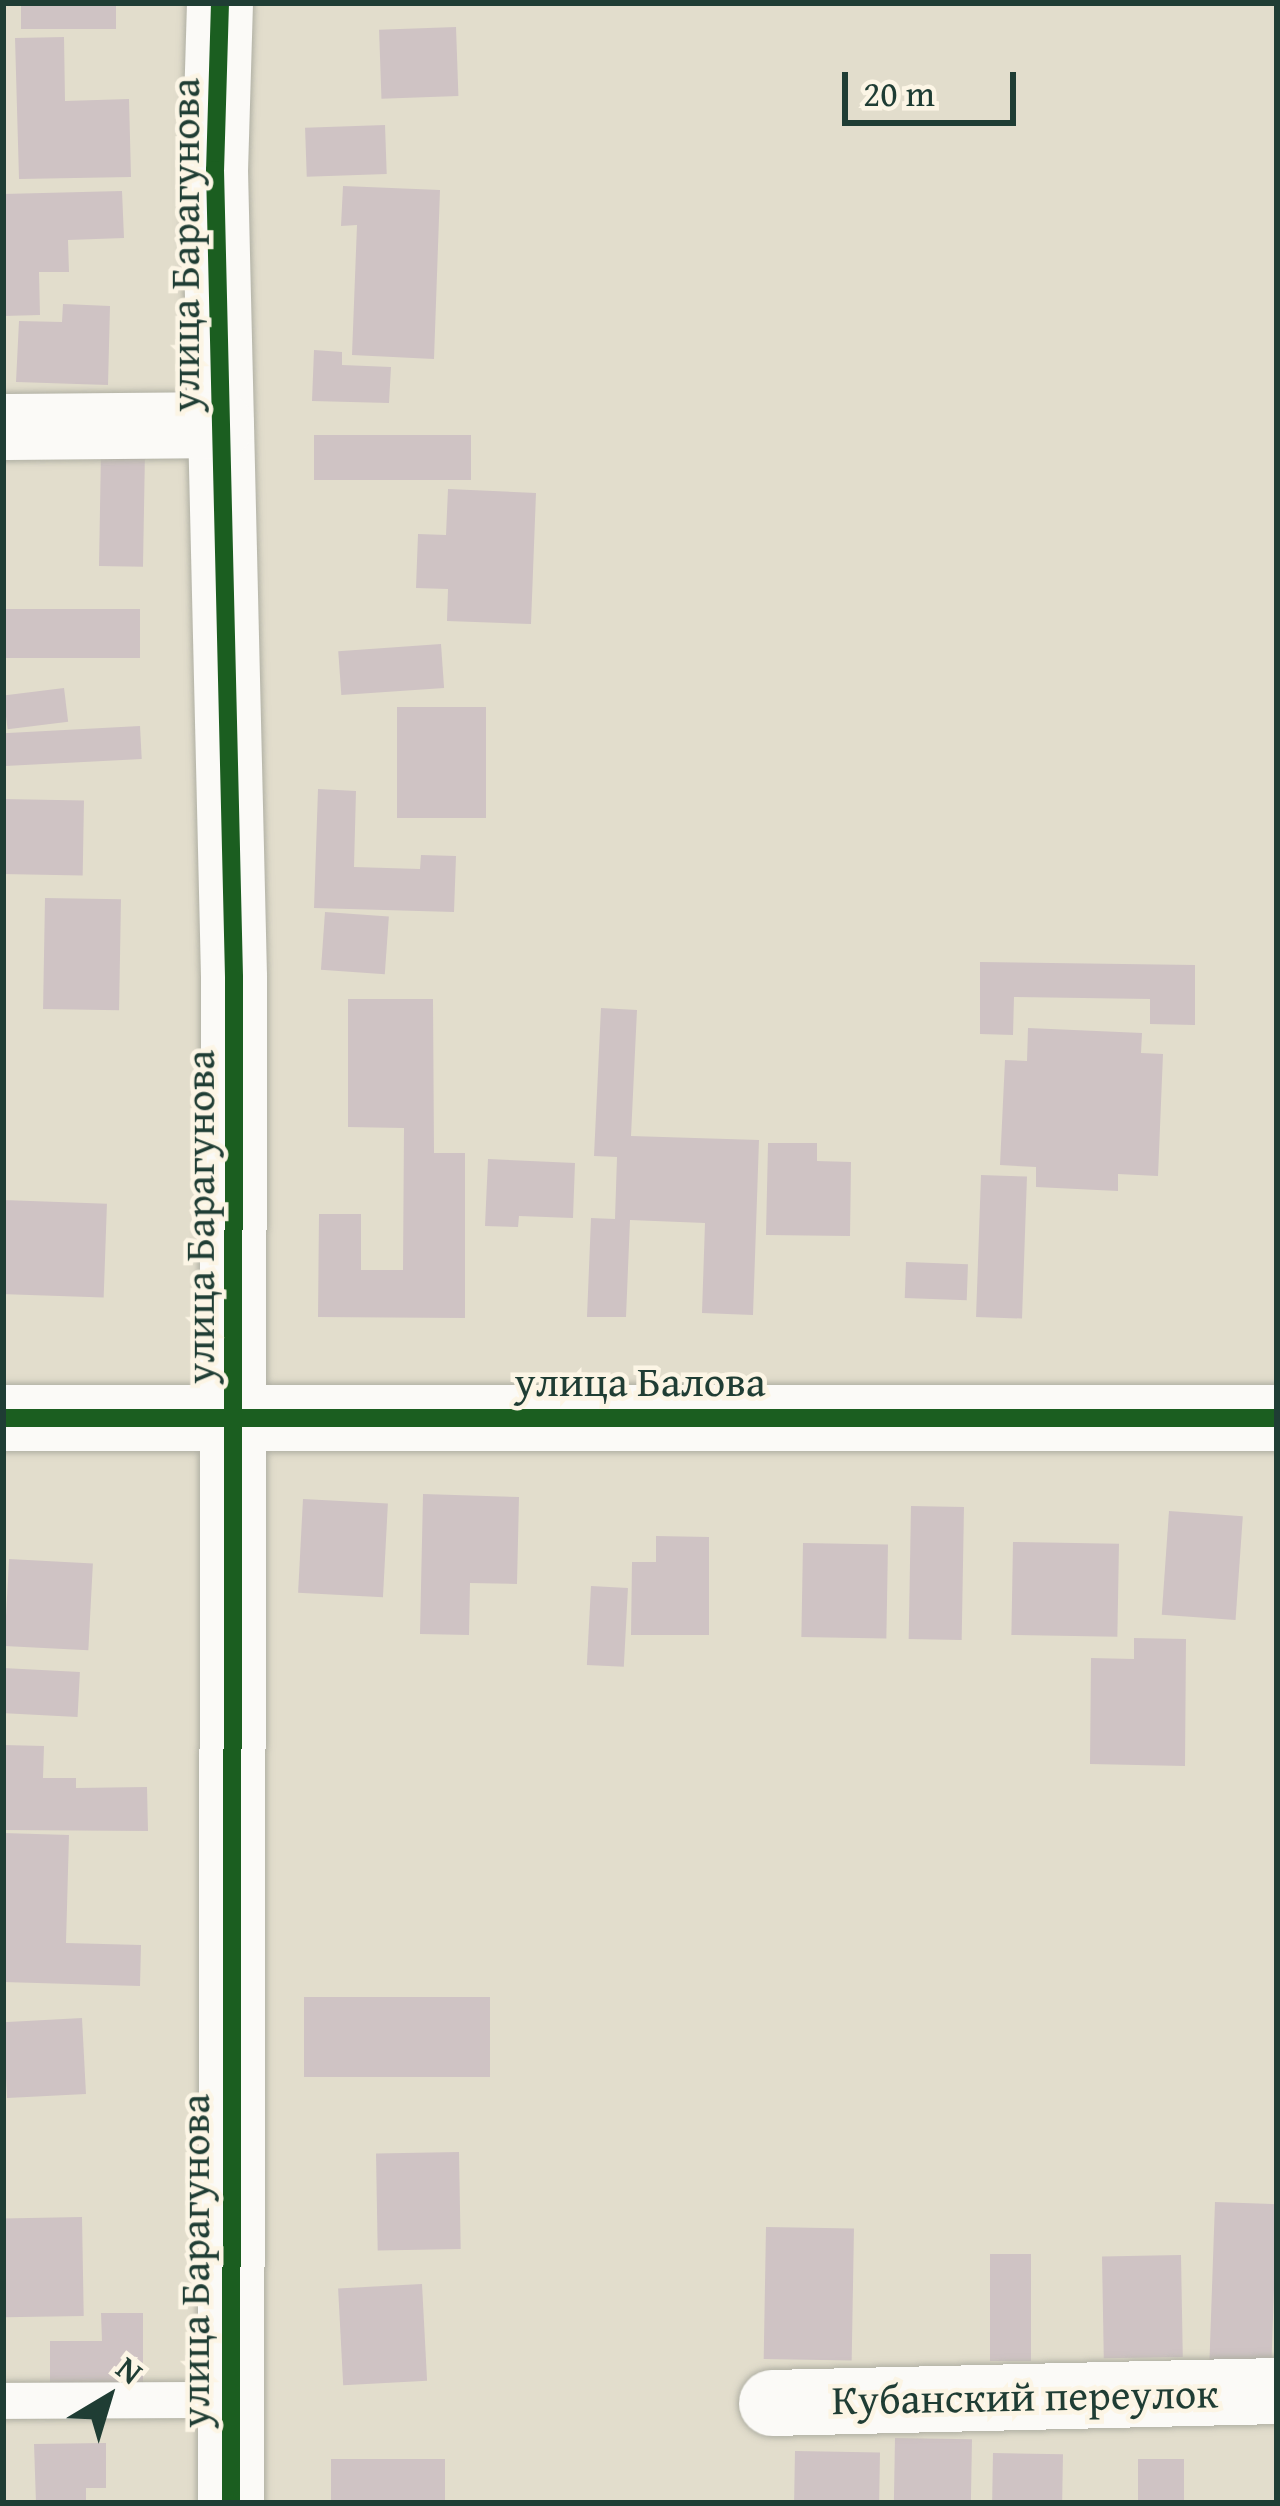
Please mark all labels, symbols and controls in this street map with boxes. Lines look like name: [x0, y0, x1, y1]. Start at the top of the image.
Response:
scale bar: [848, 48, 1022, 122]
text: 20 m: [863, 66, 935, 119]
street label: улица Барагунова: [159, 78, 209, 412]
street label: улица Барагунова: [174, 1050, 224, 1384]
street label: улица Балова: [514, 1356, 766, 1406]
street label: улица Барагунова: [169, 2094, 219, 2428]
north arrow: [48, 2338, 168, 2458]
text: N: [107, 2344, 154, 2395]
street label: Кубанский переулок: [831, 2367, 1219, 2425]

